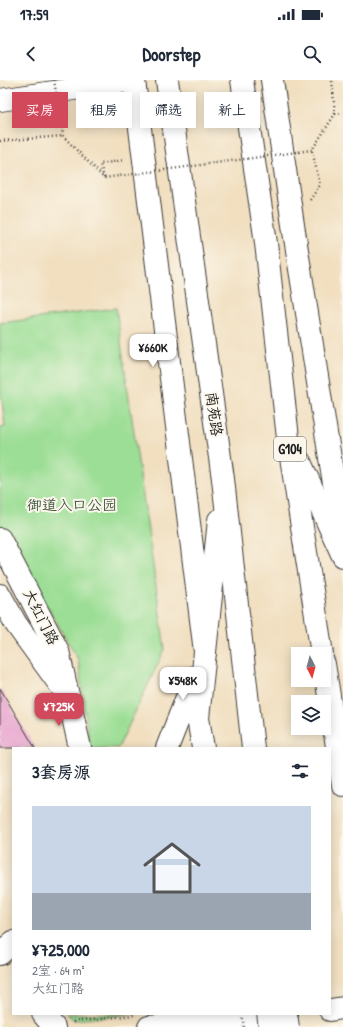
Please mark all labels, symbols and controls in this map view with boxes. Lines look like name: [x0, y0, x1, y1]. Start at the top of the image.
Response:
text: 17:59: [20, 4, 48, 25]
text: Doorstep: [143, 42, 200, 67]
icon: back: [20, 43, 42, 65]
icon: search: [301, 43, 323, 65]
chip: 买房: [12, 92, 68, 128]
chip: 租房: [76, 92, 132, 128]
chip: 筛选: [140, 92, 196, 128]
chip: 新上: [204, 92, 260, 128]
pin: ¥660K: [125, 334, 181, 368]
text: ¥660K: [138, 338, 168, 356]
street label: 南苑路: [201, 390, 228, 438]
road number: G104: [274, 437, 306, 461]
park label: 御道入口公园: [27, 494, 117, 515]
street label: 大红门路: [18, 585, 64, 648]
north arrow: [291, 647, 331, 687]
map controls: [291, 647, 331, 735]
pin: ¥548K: [155, 667, 211, 701]
text: ¥548K: [169, 671, 197, 689]
pin: ¥725K: [31, 693, 87, 727]
button: layers: [291, 695, 331, 735]
text: ¥725K: [44, 697, 74, 715]
text: 3套房源: [32, 760, 91, 783]
icon: filters: [289, 760, 311, 782]
icon: home: [136, 832, 208, 904]
text: ¥725,000: [32, 938, 90, 961]
text: 2室 · 64 m²: [32, 961, 85, 979]
text: 大红门路: [32, 979, 84, 997]

